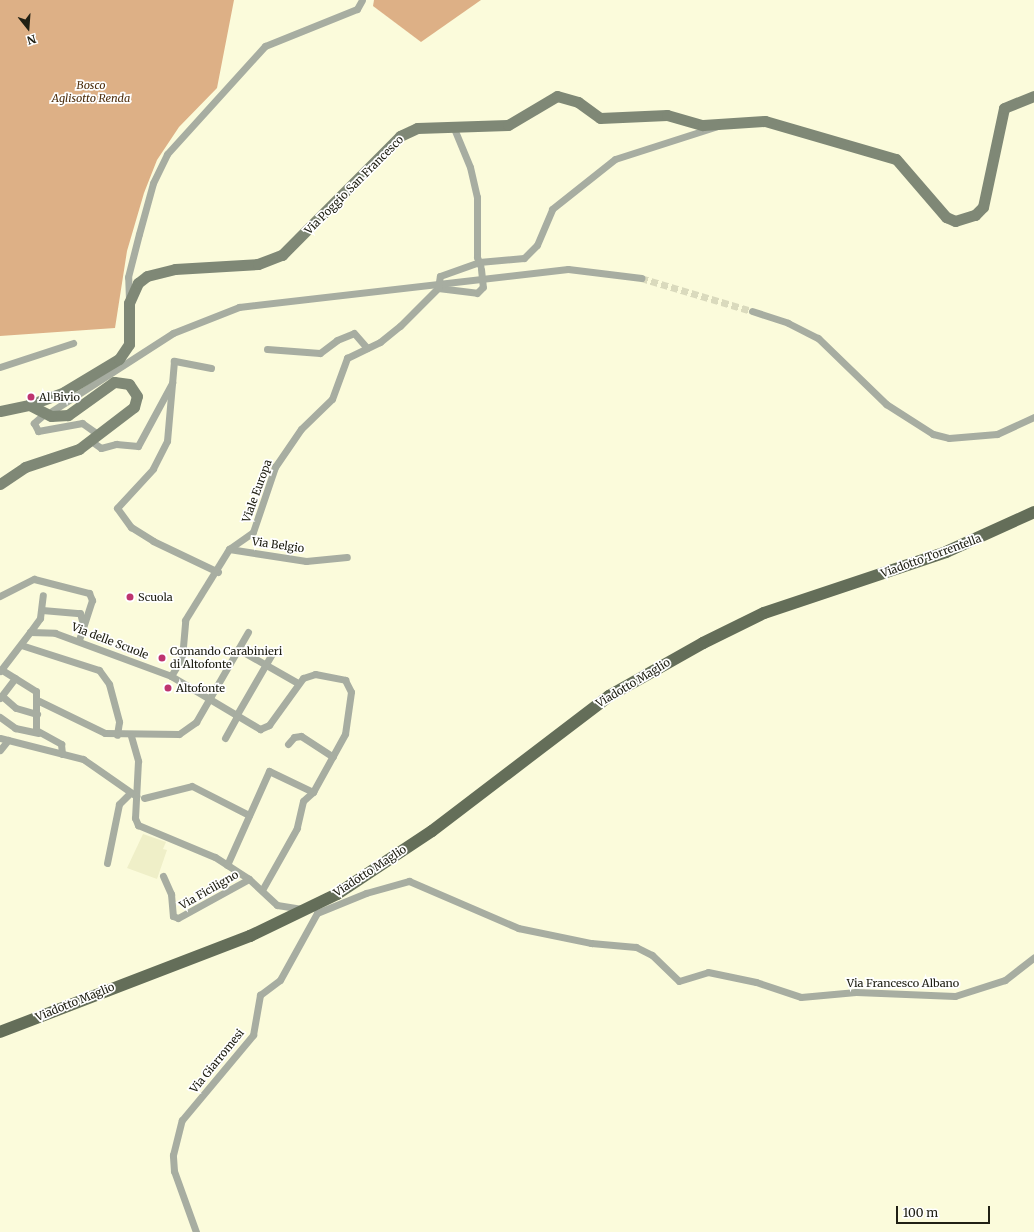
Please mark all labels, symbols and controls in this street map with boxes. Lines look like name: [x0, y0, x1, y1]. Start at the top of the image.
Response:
north arrow: [8, 8, 48, 48]
text: N: [25, 32, 38, 47]
park label: Bosco Aglisotto Renda: [52, 79, 130, 105]
street label: Via Poggio San Francesco: [302, 133, 406, 237]
place label: Al Bivio: [39, 390, 80, 404]
marker: Al Bivio: [26, 392, 36, 402]
street label: Viale Europa: [239, 458, 275, 524]
street label: Viadotto Torrentella: [879, 532, 983, 580]
street label: Via Belgio: [251, 535, 305, 555]
place label: Scuola: [138, 590, 173, 604]
marker: Scuola: [125, 592, 135, 602]
street label: Via delle Scuole: [70, 620, 150, 662]
place label: Comando Carabinieri di Altofonte: [170, 645, 282, 671]
marker: Comando Carabinieri di Altofonte: [157, 653, 167, 663]
street label: Viadotto Maglio: [594, 656, 672, 710]
place label: Altofonte: [176, 681, 225, 695]
marker: Altofonte: [163, 683, 173, 693]
street label: Viadotto Maglio: [331, 843, 409, 899]
street label: Via Ficiligno: [177, 868, 241, 912]
street label: Via Francesco Albano: [847, 976, 959, 990]
street label: Viadotto Maglio: [34, 980, 116, 1024]
street label: Via Giarromesi: [187, 1026, 247, 1096]
scale bar: [898, 1198, 992, 1224]
text: 100 m: [903, 1205, 938, 1220]

